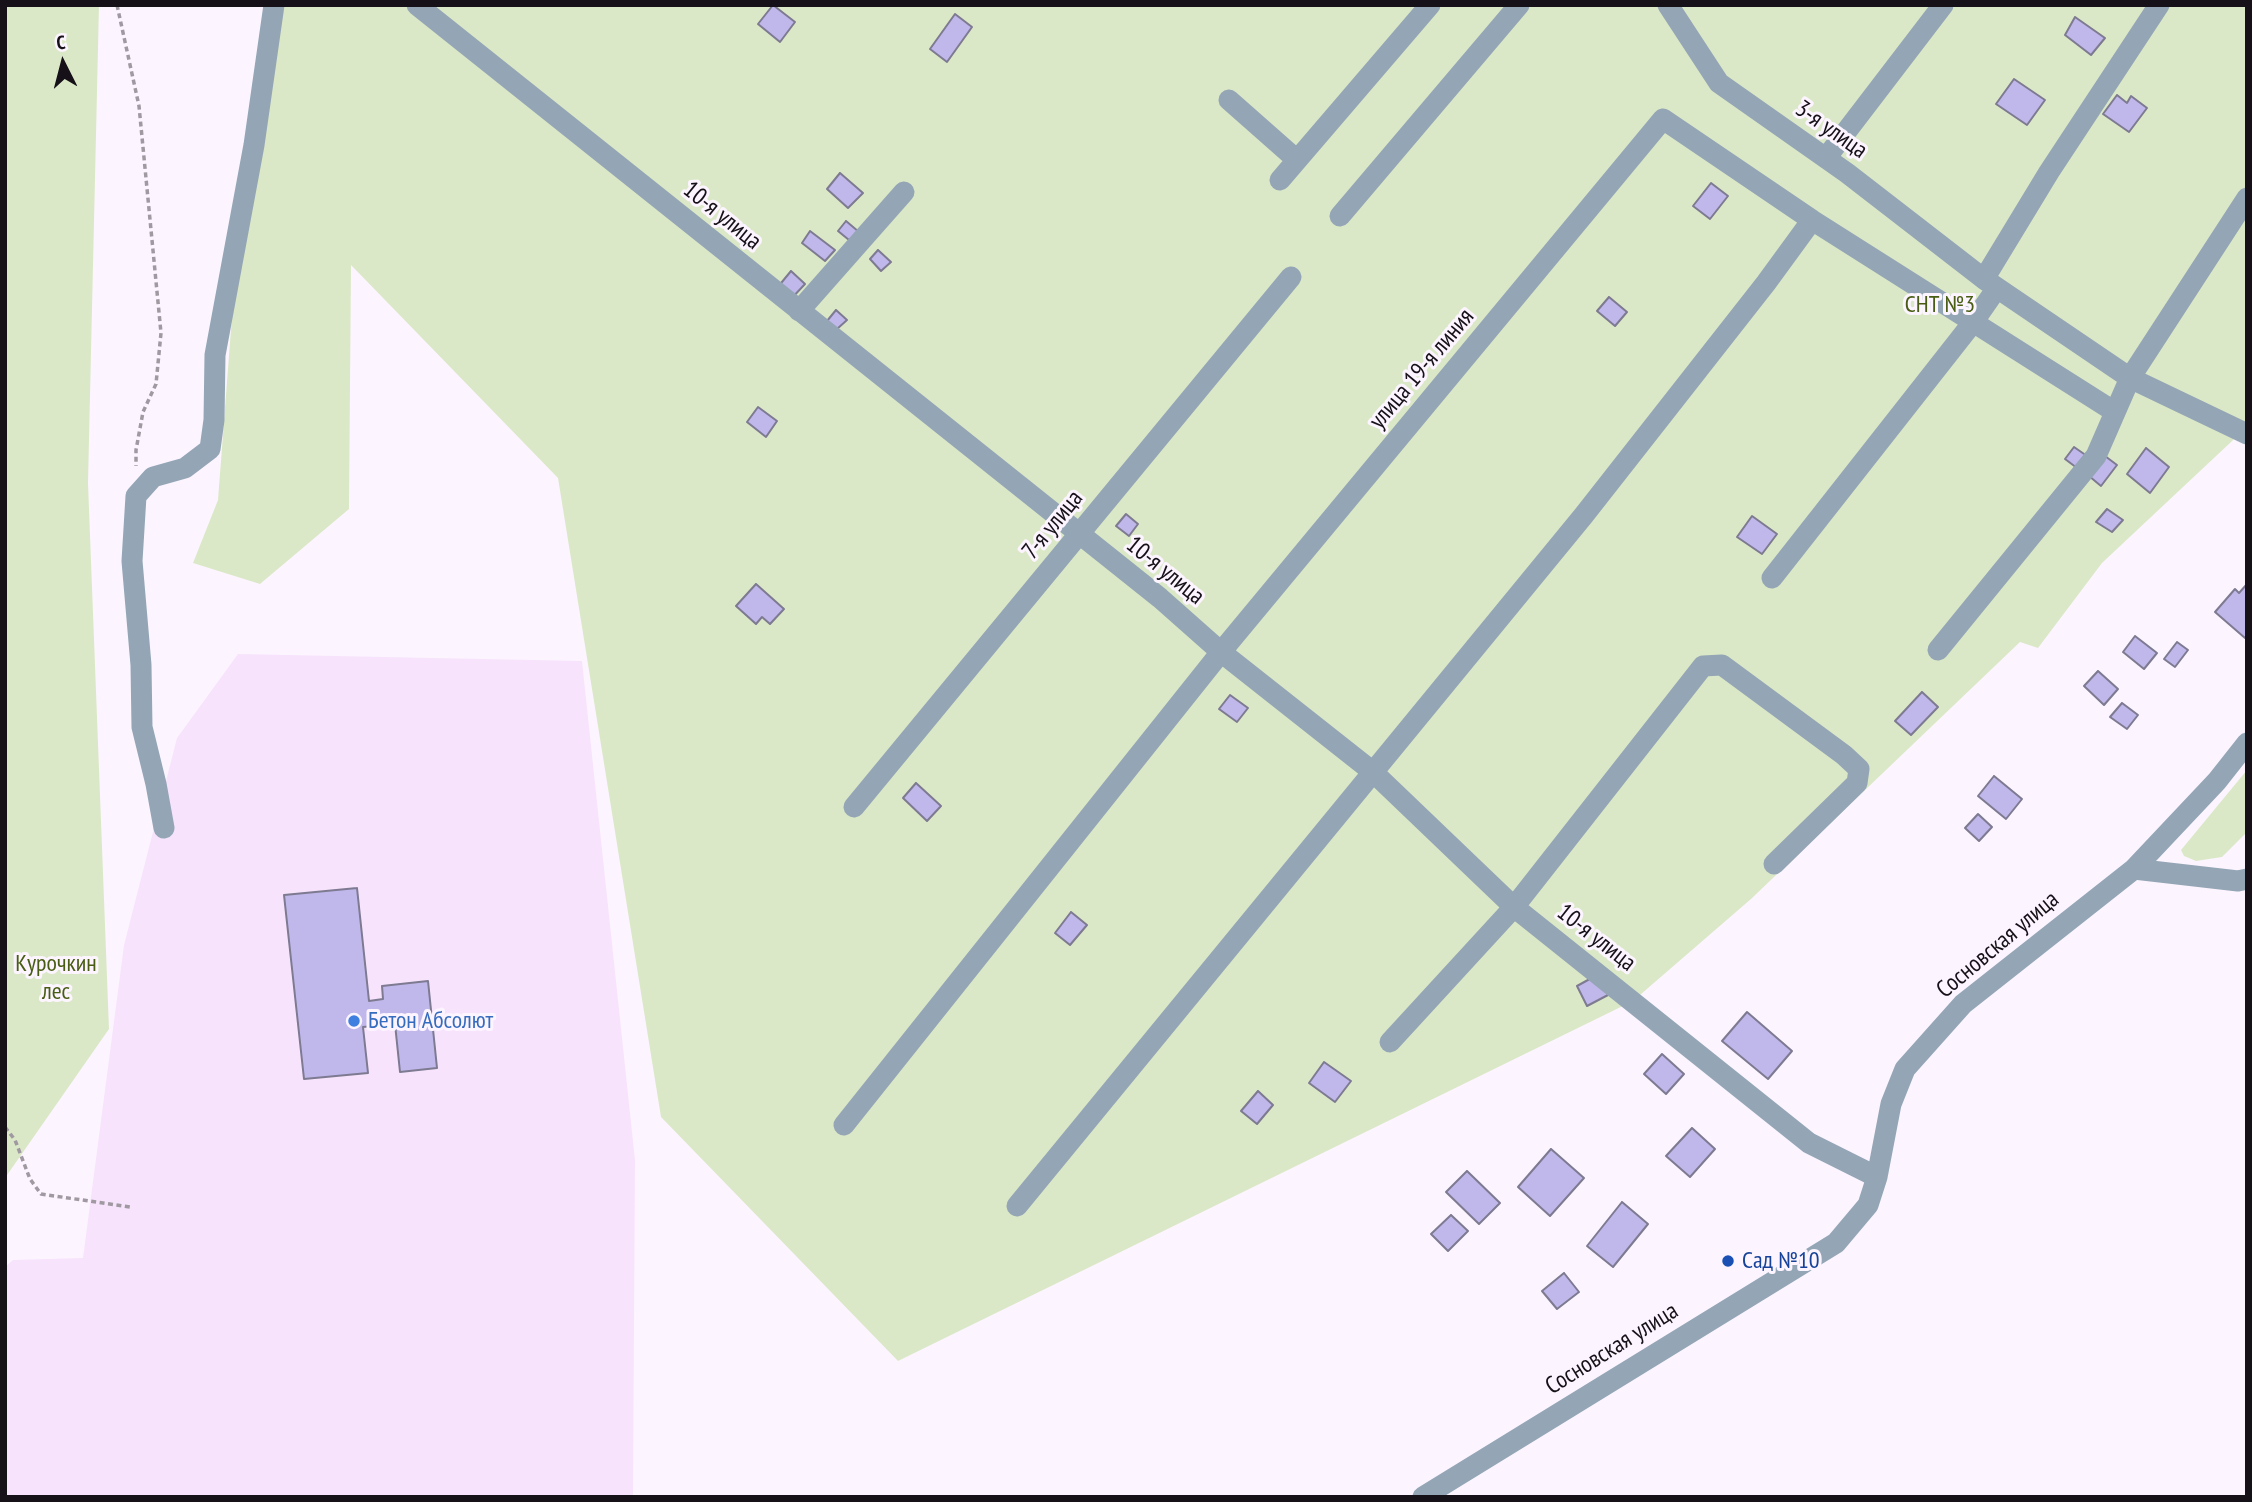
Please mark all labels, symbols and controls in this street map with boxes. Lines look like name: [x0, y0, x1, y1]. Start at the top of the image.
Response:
north arrow: [28, 28, 98, 98]
text: С: [55, 30, 66, 55]
street label: 3-я улица: [1789, 95, 1873, 165]
street label: 10-я улица: [677, 176, 767, 256]
park label: СНТ №3: [1905, 291, 1975, 319]
street label: улица 19-я линия: [1363, 303, 1481, 435]
street label: 7-я улица: [1017, 485, 1089, 565]
street label: 10-я улица: [1120, 531, 1210, 611]
street label: Сосновская улица: [1931, 886, 2065, 1004]
street label: 10-я улица: [1551, 898, 1641, 978]
park label: Курочкин лес: [15, 950, 97, 1006]
place label: Бетон Абсолют: [368, 1007, 493, 1035]
marker: Бетон Абсолют: [346, 1013, 362, 1029]
place label: Сад №10: [1742, 1247, 1820, 1275]
marker: Сад №10: [1720, 1253, 1736, 1269]
street label: Сосновская улица: [1540, 1297, 1684, 1401]

